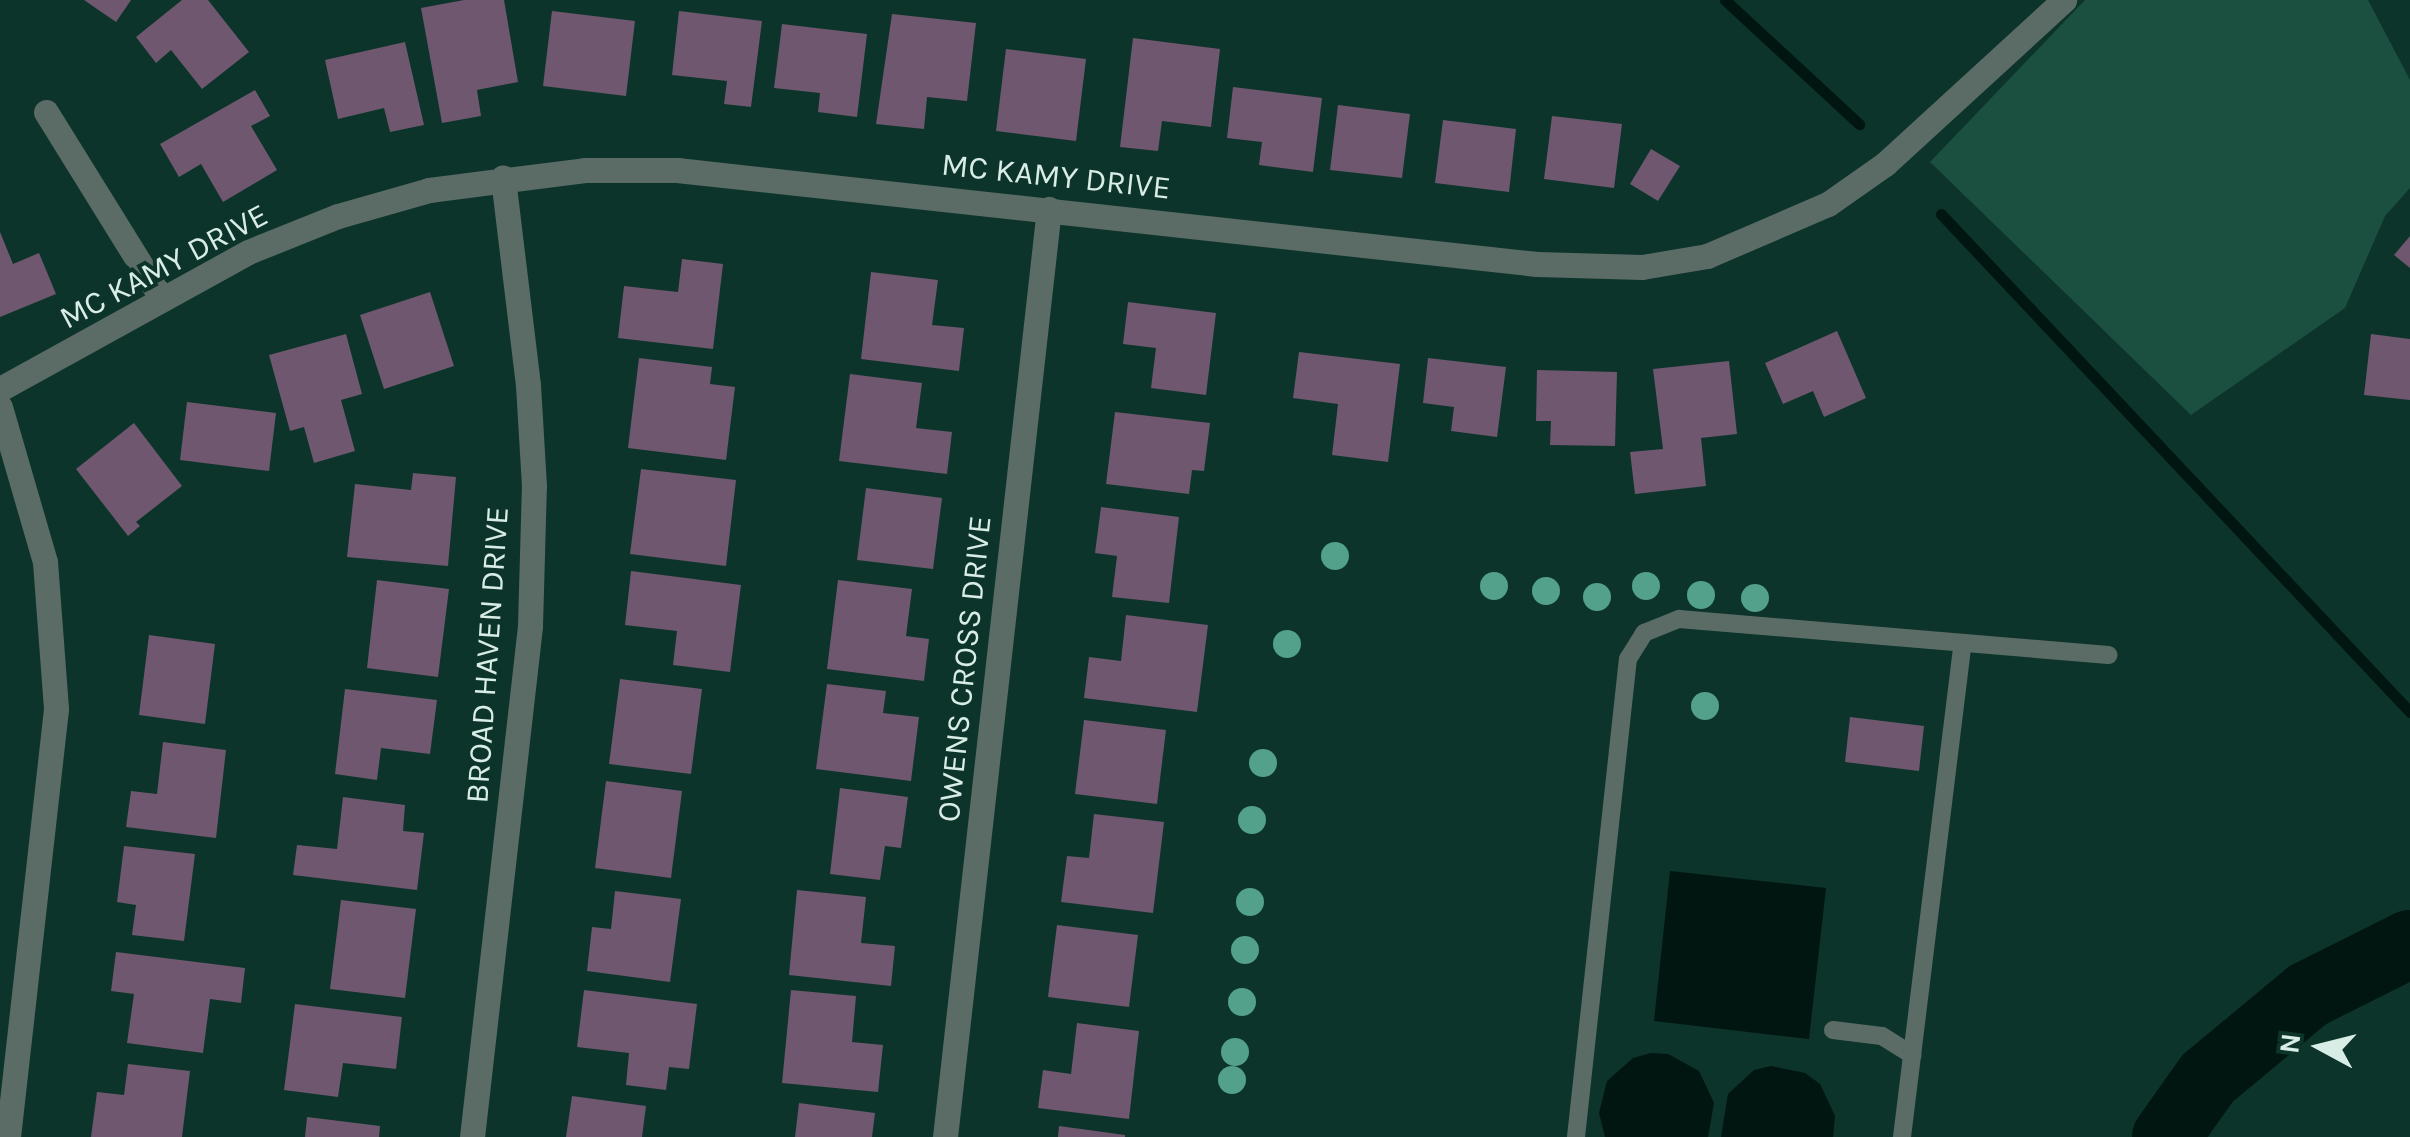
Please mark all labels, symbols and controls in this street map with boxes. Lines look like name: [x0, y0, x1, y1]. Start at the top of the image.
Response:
street label: MC KAMY DRIVE: [940, 146, 1172, 208]
street label: MC KAMY DRIVE: [53, 196, 275, 338]
street label: BROAD HAVEN DRIVE: [458, 505, 518, 805]
street label: OWENS CROSS DRIVE: [930, 514, 1000, 824]
north arrow: [2270, 997, 2370, 1097]
text: N: [2272, 1031, 2307, 1055]

